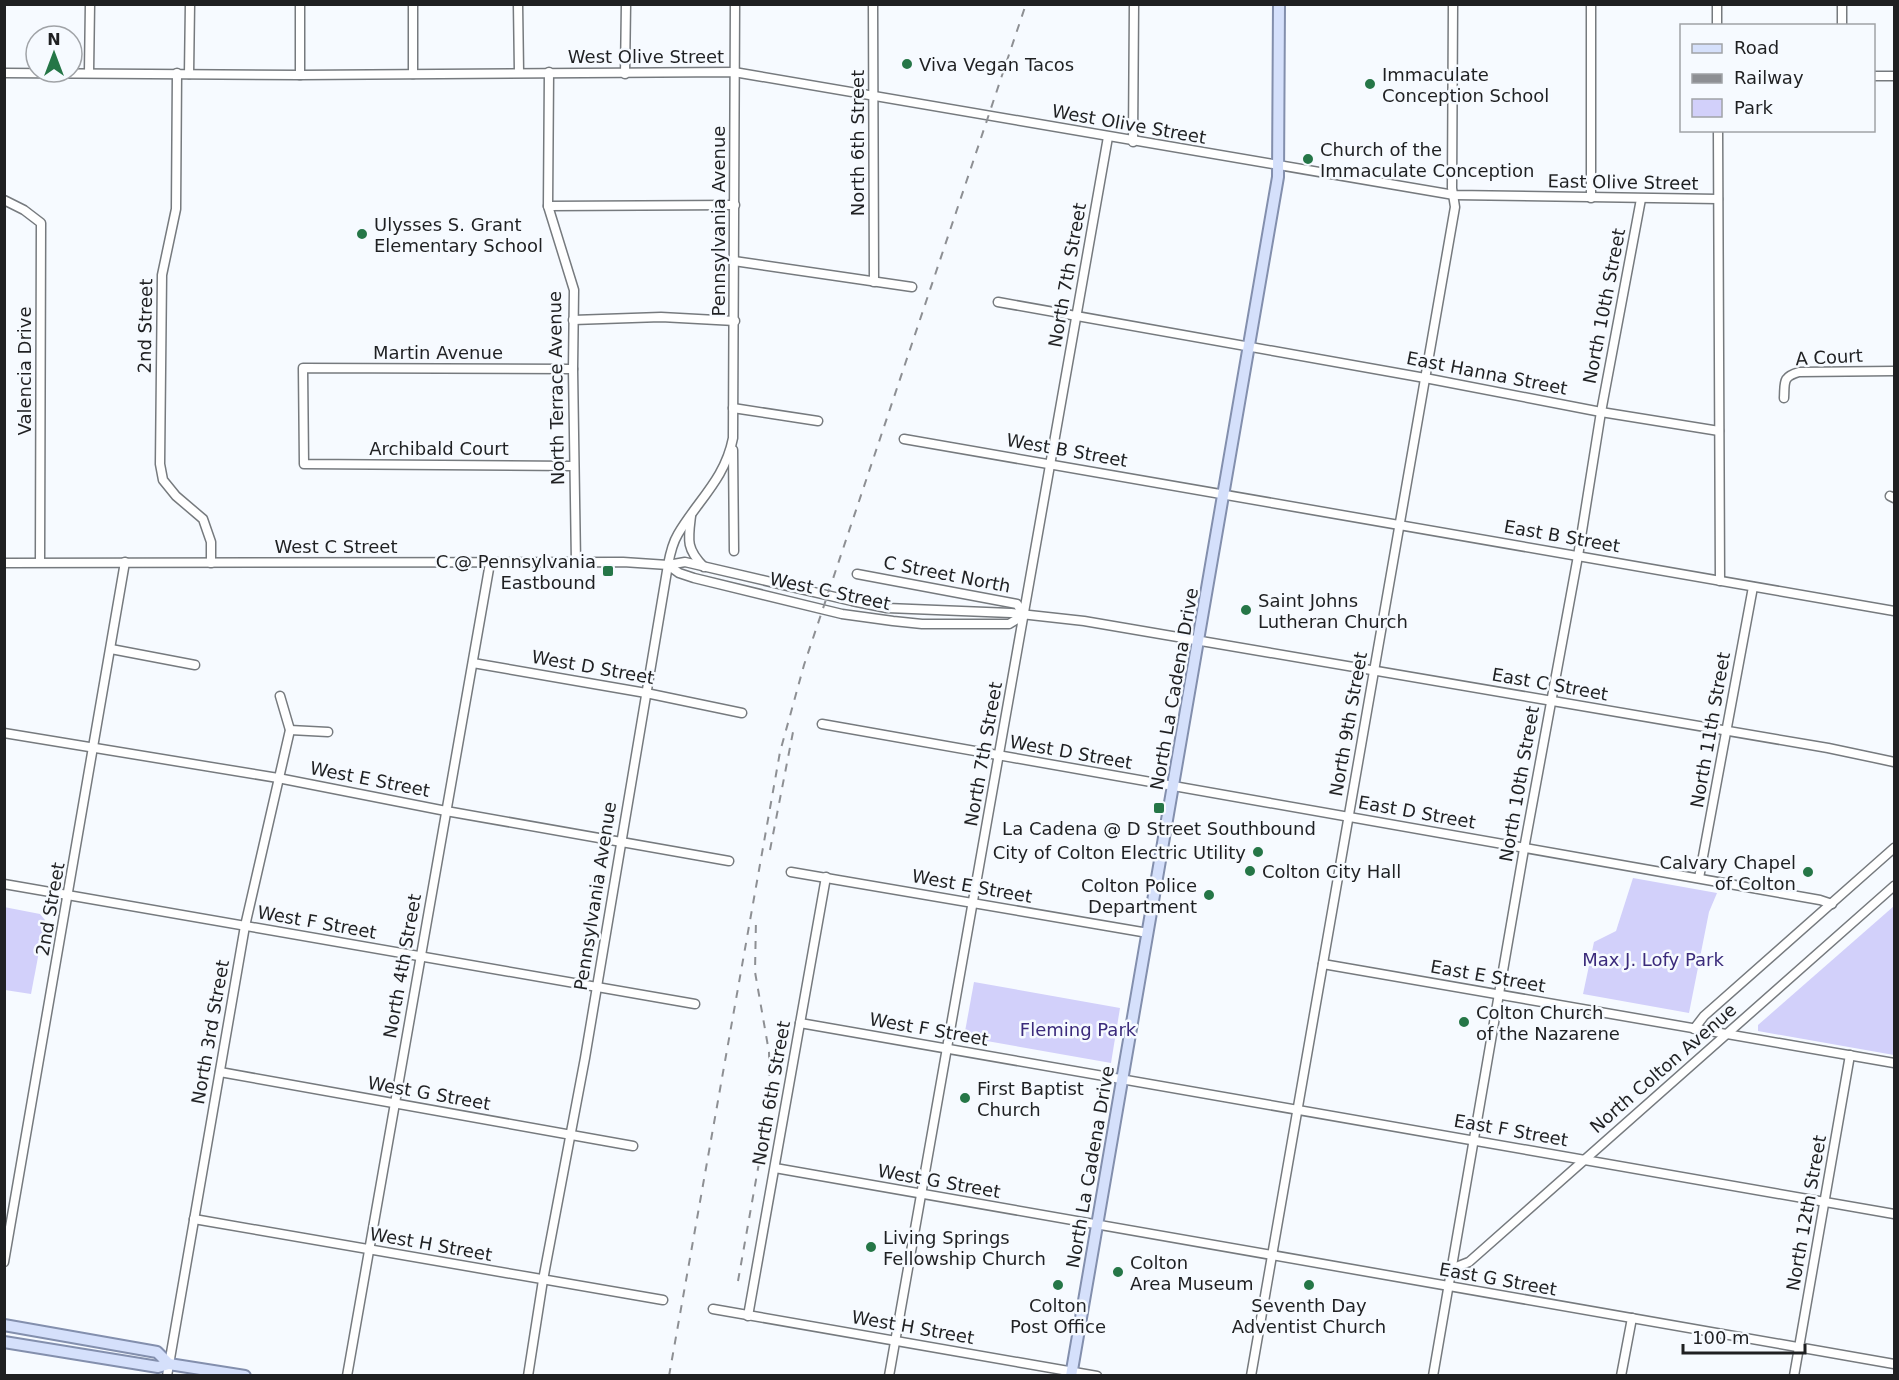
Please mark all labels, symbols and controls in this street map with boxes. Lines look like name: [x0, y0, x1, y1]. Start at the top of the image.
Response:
north arrow: [24, 24, 84, 84]
legend: [1680, 24, 1875, 132]
text: N: [47, 30, 61, 49]
text: Road: [1734, 37, 1779, 58]
street label: West Olive Street: [568, 46, 724, 67]
place label: Viva Vegan Tacos: [919, 54, 1074, 75]
marker: Viva Vegan Tacos: [900, 57, 914, 71]
place label: Immaculate Conception School: [1382, 64, 1549, 106]
text: Railway: [1734, 67, 1804, 88]
street label: North 6th Street: [847, 70, 868, 216]
marker: Immaculate Conception School: [1363, 77, 1377, 91]
text: Park: [1734, 97, 1773, 118]
street label: West Olive Street: [1050, 100, 1208, 148]
street label: Pennsylvania Avenue: [708, 126, 729, 316]
place label: Church of the Immaculate Conception: [1320, 139, 1534, 181]
marker: Church of the Immaculate Conception: [1301, 152, 1315, 166]
street label: East Olive Street: [1547, 170, 1699, 194]
street label: North 7th Street: [1044, 201, 1090, 349]
place label: Ulysses S. Grant Elementary School: [374, 214, 543, 256]
marker: Ulysses S. Grant Elementary School: [355, 227, 369, 241]
street label: North 10th Street: [1579, 227, 1629, 385]
street label: 2nd Street: [134, 278, 156, 374]
street label: North Terrace Avenue: [544, 291, 568, 485]
street label: Valencia Drive: [14, 306, 35, 436]
street label: Martin Avenue: [373, 342, 503, 363]
street label: A Court: [1795, 345, 1863, 369]
street label: East Hanna Street: [1405, 347, 1569, 399]
street label: West B Street: [1005, 429, 1129, 471]
street label: Archibald Court: [369, 438, 509, 459]
street label: East B Street: [1502, 515, 1622, 557]
street label: West C Street: [275, 536, 397, 557]
place label: C @ Pennsylvania Eastbound: [436, 551, 596, 593]
street label: C Street North: [882, 551, 1012, 597]
marker: C @ Pennsylvania Eastbound: [601, 564, 615, 578]
street label: West C Street: [768, 568, 892, 614]
street label: North La Cadena Drive: [1146, 586, 1202, 792]
place label: Saint Johns Lutheran Church: [1258, 590, 1408, 632]
marker: Saint Johns Lutheran Church: [1239, 603, 1253, 617]
street label: West D Street: [530, 646, 656, 688]
street label: North 9th Street: [1325, 650, 1371, 798]
street label: North 11th Street: [1686, 650, 1734, 810]
street label: East C Street: [1490, 663, 1610, 705]
street label: North 7th Street: [960, 680, 1006, 828]
street label: North 10th Street: [1495, 704, 1543, 864]
street label: West D Street: [1008, 731, 1134, 773]
street label: West E Street: [308, 757, 432, 801]
street label: East D Street: [1357, 791, 1477, 833]
street label: Pennsylvania Avenue: [570, 800, 620, 992]
marker: La Cadena @ D Street Southbound: [1152, 801, 1166, 815]
place label: La Cadena @ D Street Southbound: [1002, 818, 1316, 839]
place label: City of Colton Electric Utility: [993, 842, 1246, 863]
marker: City of Colton Electric Utility: [1251, 845, 1265, 859]
place label: Calvary Chapel of Colton: [1659, 852, 1796, 894]
street label: 2nd Street: [31, 861, 69, 957]
place label: Colton City Hall: [1262, 861, 1401, 882]
marker: Colton City Hall: [1243, 864, 1257, 878]
street label: West E Street: [910, 865, 1034, 907]
marker: Calvary Chapel of Colton: [1801, 865, 1815, 879]
place label: Colton Police Department: [1081, 875, 1197, 917]
marker: Colton Police Department: [1202, 888, 1216, 902]
street label: North 4th Street: [379, 892, 425, 1040]
street label: West F Street: [256, 901, 378, 943]
park label: Max J. Lofy Park: [1582, 949, 1724, 970]
street label: East E Street: [1429, 956, 1547, 996]
street label: North 3rd Street: [187, 958, 233, 1106]
street label: North Colton Avenue: [1586, 999, 1740, 1137]
place label: Colton Church of the Nazarene: [1476, 1002, 1620, 1044]
street label: West F Street: [868, 1008, 990, 1050]
marker: Colton Church of the Nazarene: [1457, 1015, 1471, 1029]
street label: North 6th Street: [748, 1019, 794, 1167]
park label: Fleming Park: [1020, 1019, 1137, 1040]
street label: North La Cadena Drive: [1062, 1064, 1118, 1270]
street label: West G Street: [366, 1072, 492, 1114]
place label: First Baptist Church: [977, 1078, 1084, 1120]
marker: First Baptist Church: [958, 1091, 972, 1105]
street label: East F Street: [1452, 1110, 1570, 1150]
street label: North 12th Street: [1782, 1133, 1830, 1293]
street label: West G Street: [876, 1160, 1002, 1202]
street label: West H Street: [368, 1223, 494, 1265]
place label: Living Springs Fellowship Church: [883, 1227, 1046, 1269]
marker: Living Springs Fellowship Church: [864, 1240, 878, 1254]
place label: Colton Area Museum: [1130, 1252, 1253, 1294]
street label: East G Street: [1438, 1258, 1558, 1300]
marker: Colton Area Museum: [1111, 1265, 1125, 1279]
marker: Colton Post Office: [1051, 1278, 1065, 1292]
marker: Seventh Day Adventist Church: [1302, 1278, 1316, 1292]
place label: Colton Post Office: [1010, 1295, 1106, 1337]
place label: Seventh Day Adventist Church: [1232, 1295, 1386, 1337]
street label: West H Street: [850, 1306, 976, 1348]
scale bar: [1683, 1317, 1804, 1355]
text: 100 m: [1692, 1327, 1750, 1348]

